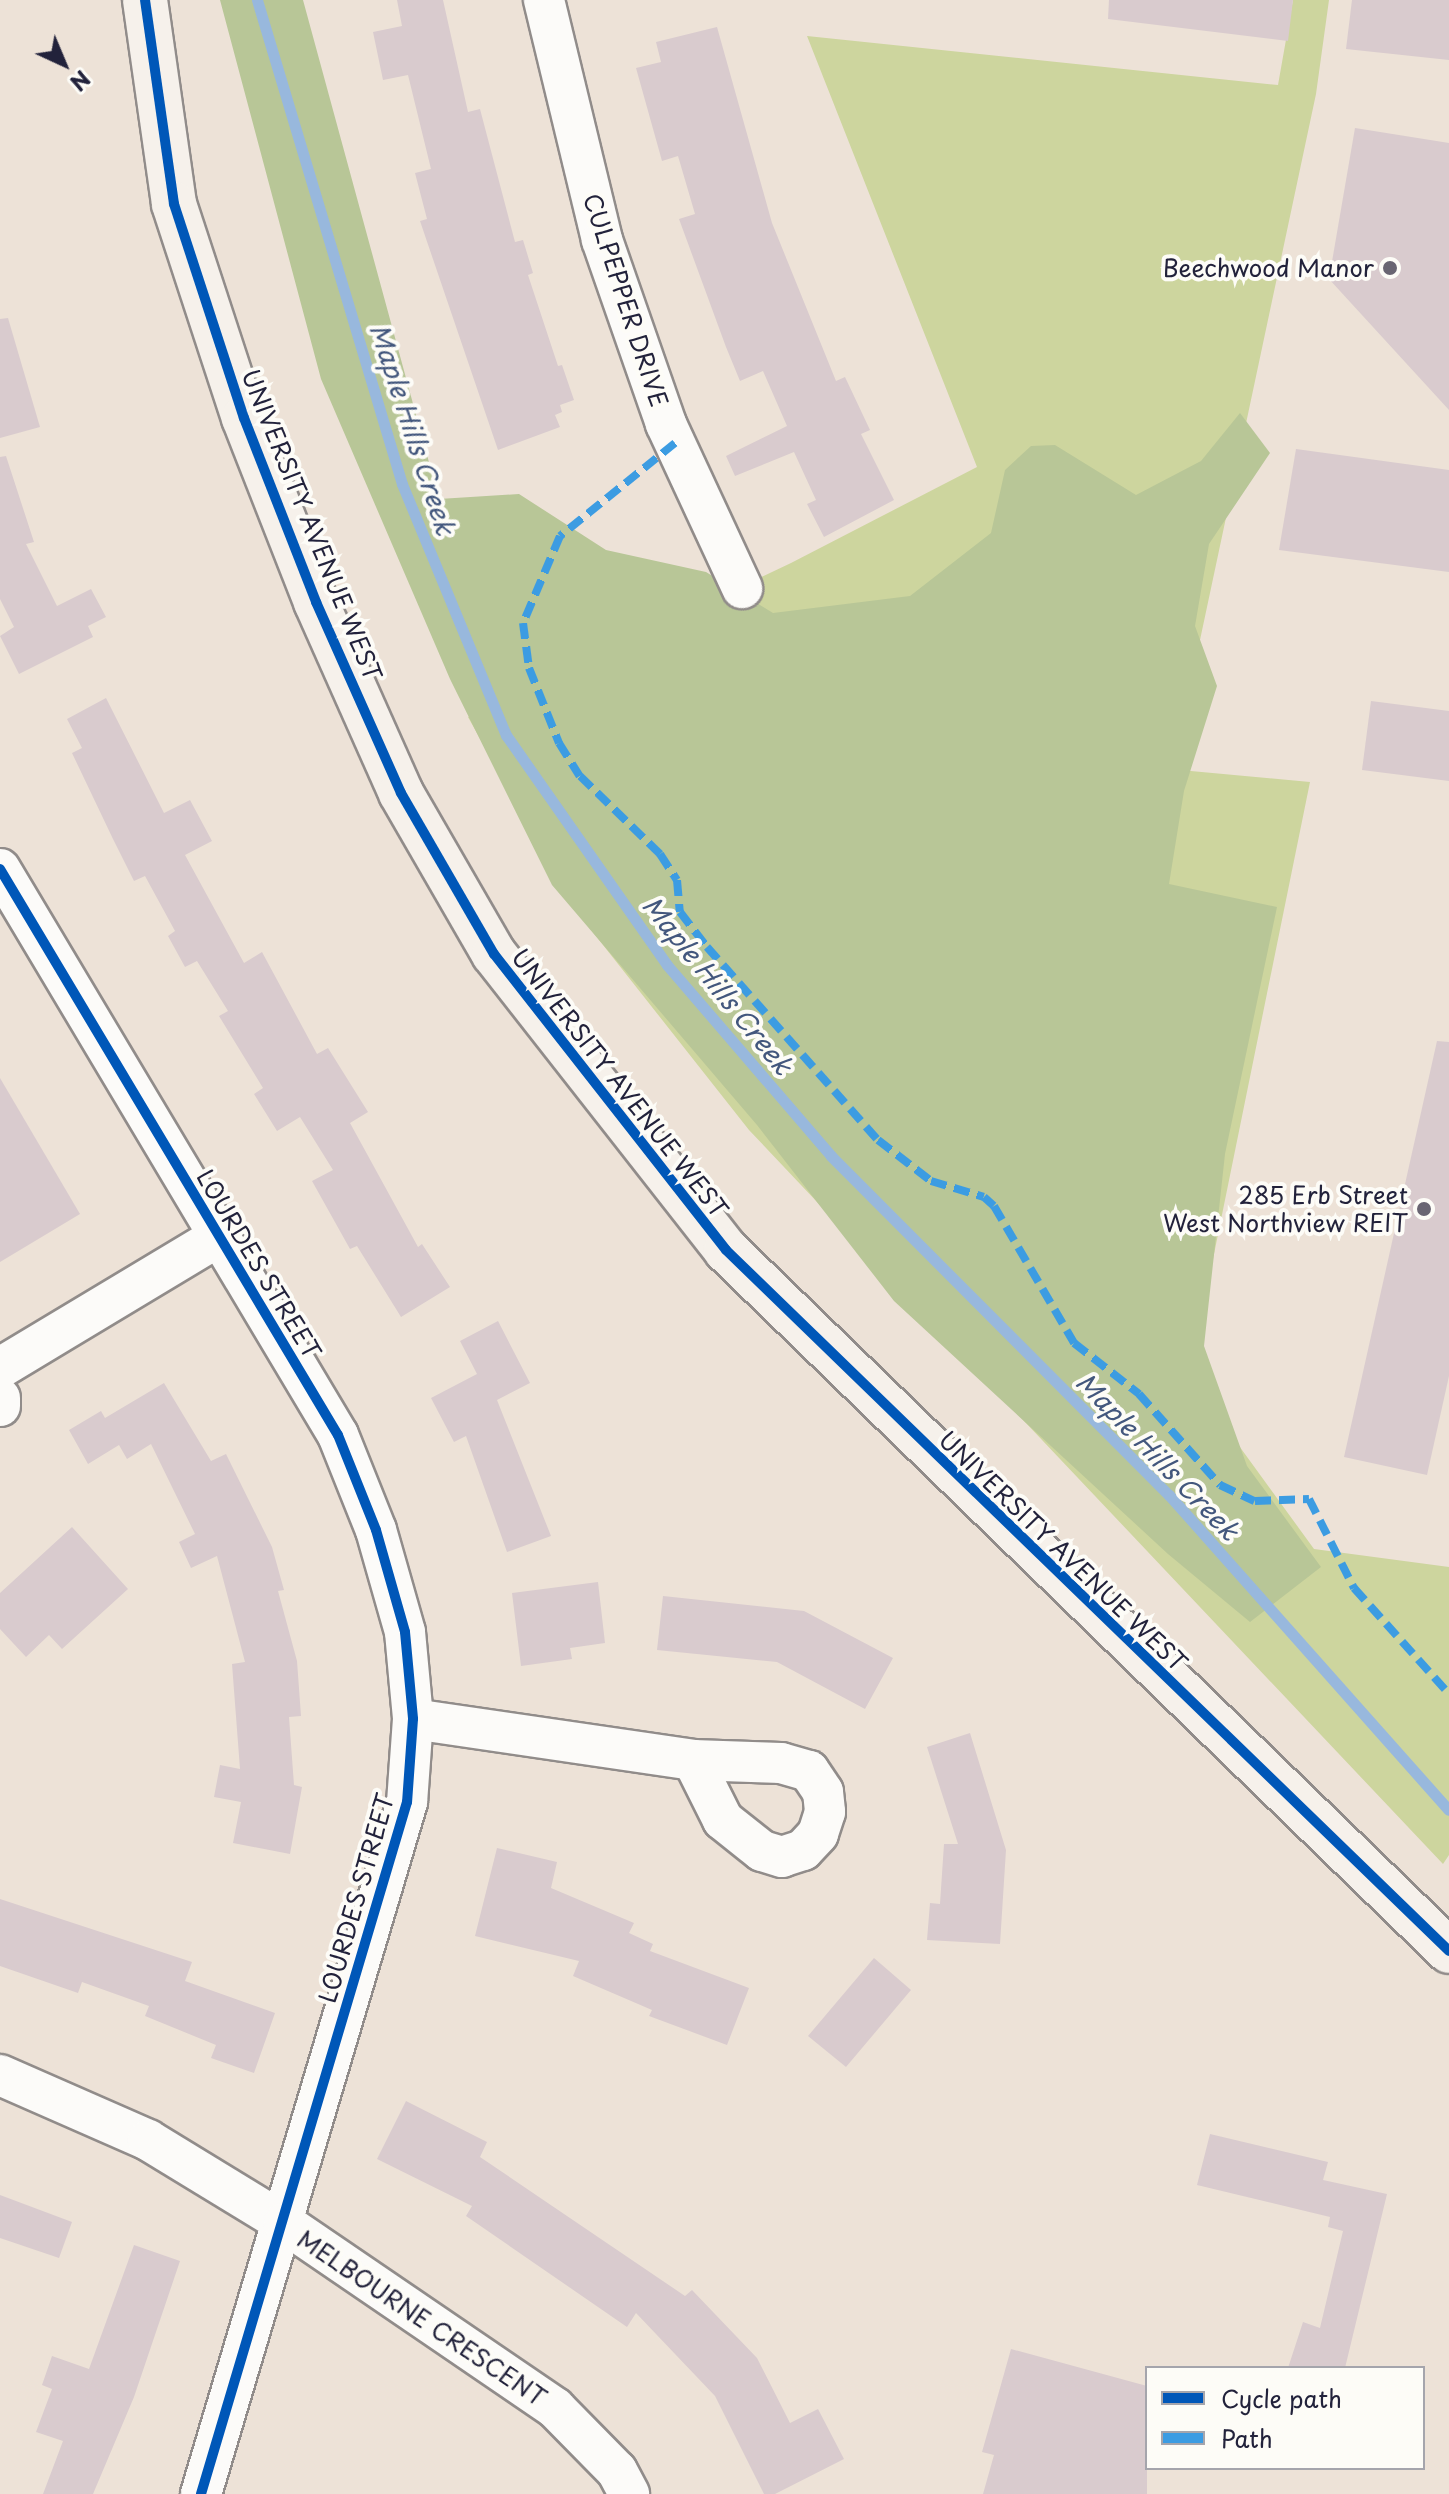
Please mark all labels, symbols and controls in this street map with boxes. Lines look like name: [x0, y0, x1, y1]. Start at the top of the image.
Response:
north arrow: [24, 24, 104, 104]
text: N: [63, 64, 99, 100]
street label: CULPEPPER DRIVE: [578, 189, 674, 411]
place label: Beechwood Manor: [1162, 254, 1374, 282]
marker: Beechwood Manor: [1381, 259, 1399, 277]
water label: Maple Hills Creek: [364, 318, 462, 540]
street label: UNIVERSITY AVENUE WEST: [236, 364, 388, 686]
water label: Maple Hills Creek: [636, 888, 800, 1082]
street label: UNIVERSITY AVENUE WEST: [506, 942, 734, 1224]
street label: LOURDES STREET: [191, 1163, 327, 1365]
place label: 285 Erb Street West Northview REIT: [1166, 1181, 1408, 1237]
marker: 285 Erb Street West Northview REIT: [1415, 1200, 1433, 1218]
water label: Maple Hills Creek: [1069, 1365, 1247, 1547]
street label: UNIVERSITY AVENUE WEST: [933, 1424, 1193, 1678]
street label: LOURDES STREET: [312, 1790, 400, 2006]
street label: MELBOURNE CRESCENT: [291, 2223, 553, 2413]
legend: [1145, 2366, 1425, 2470]
text: Cycle path: [1221, 2380, 1342, 2416]
text: Path: [1221, 2420, 1273, 2456]

